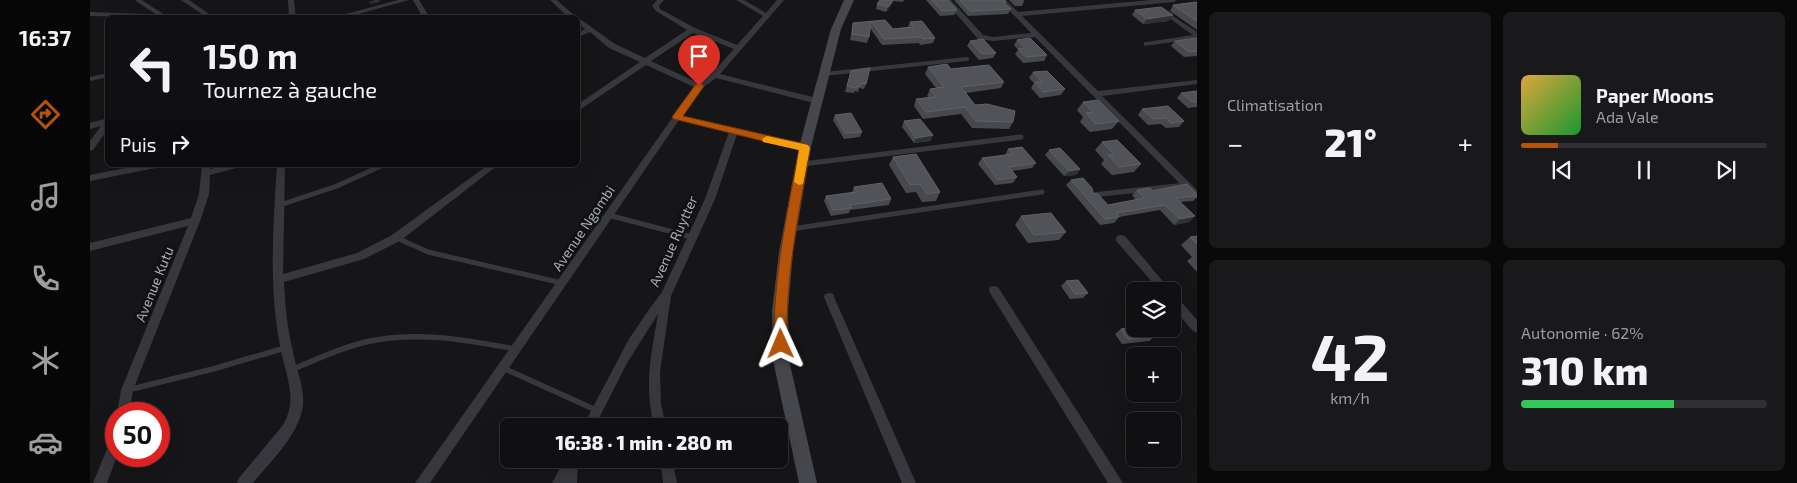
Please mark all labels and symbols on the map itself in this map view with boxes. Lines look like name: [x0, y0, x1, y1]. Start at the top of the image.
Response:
pin: [678, 35, 720, 86]
street label: Avenue Ngombi: [548, 182, 618, 274]
street label: Avenue Ruytter: [645, 192, 701, 289]
street label: Avenue Kutu: [131, 244, 177, 324]
position arrow: [754, 317, 806, 369]
speed limit sign: 50: [105, 402, 170, 467]

